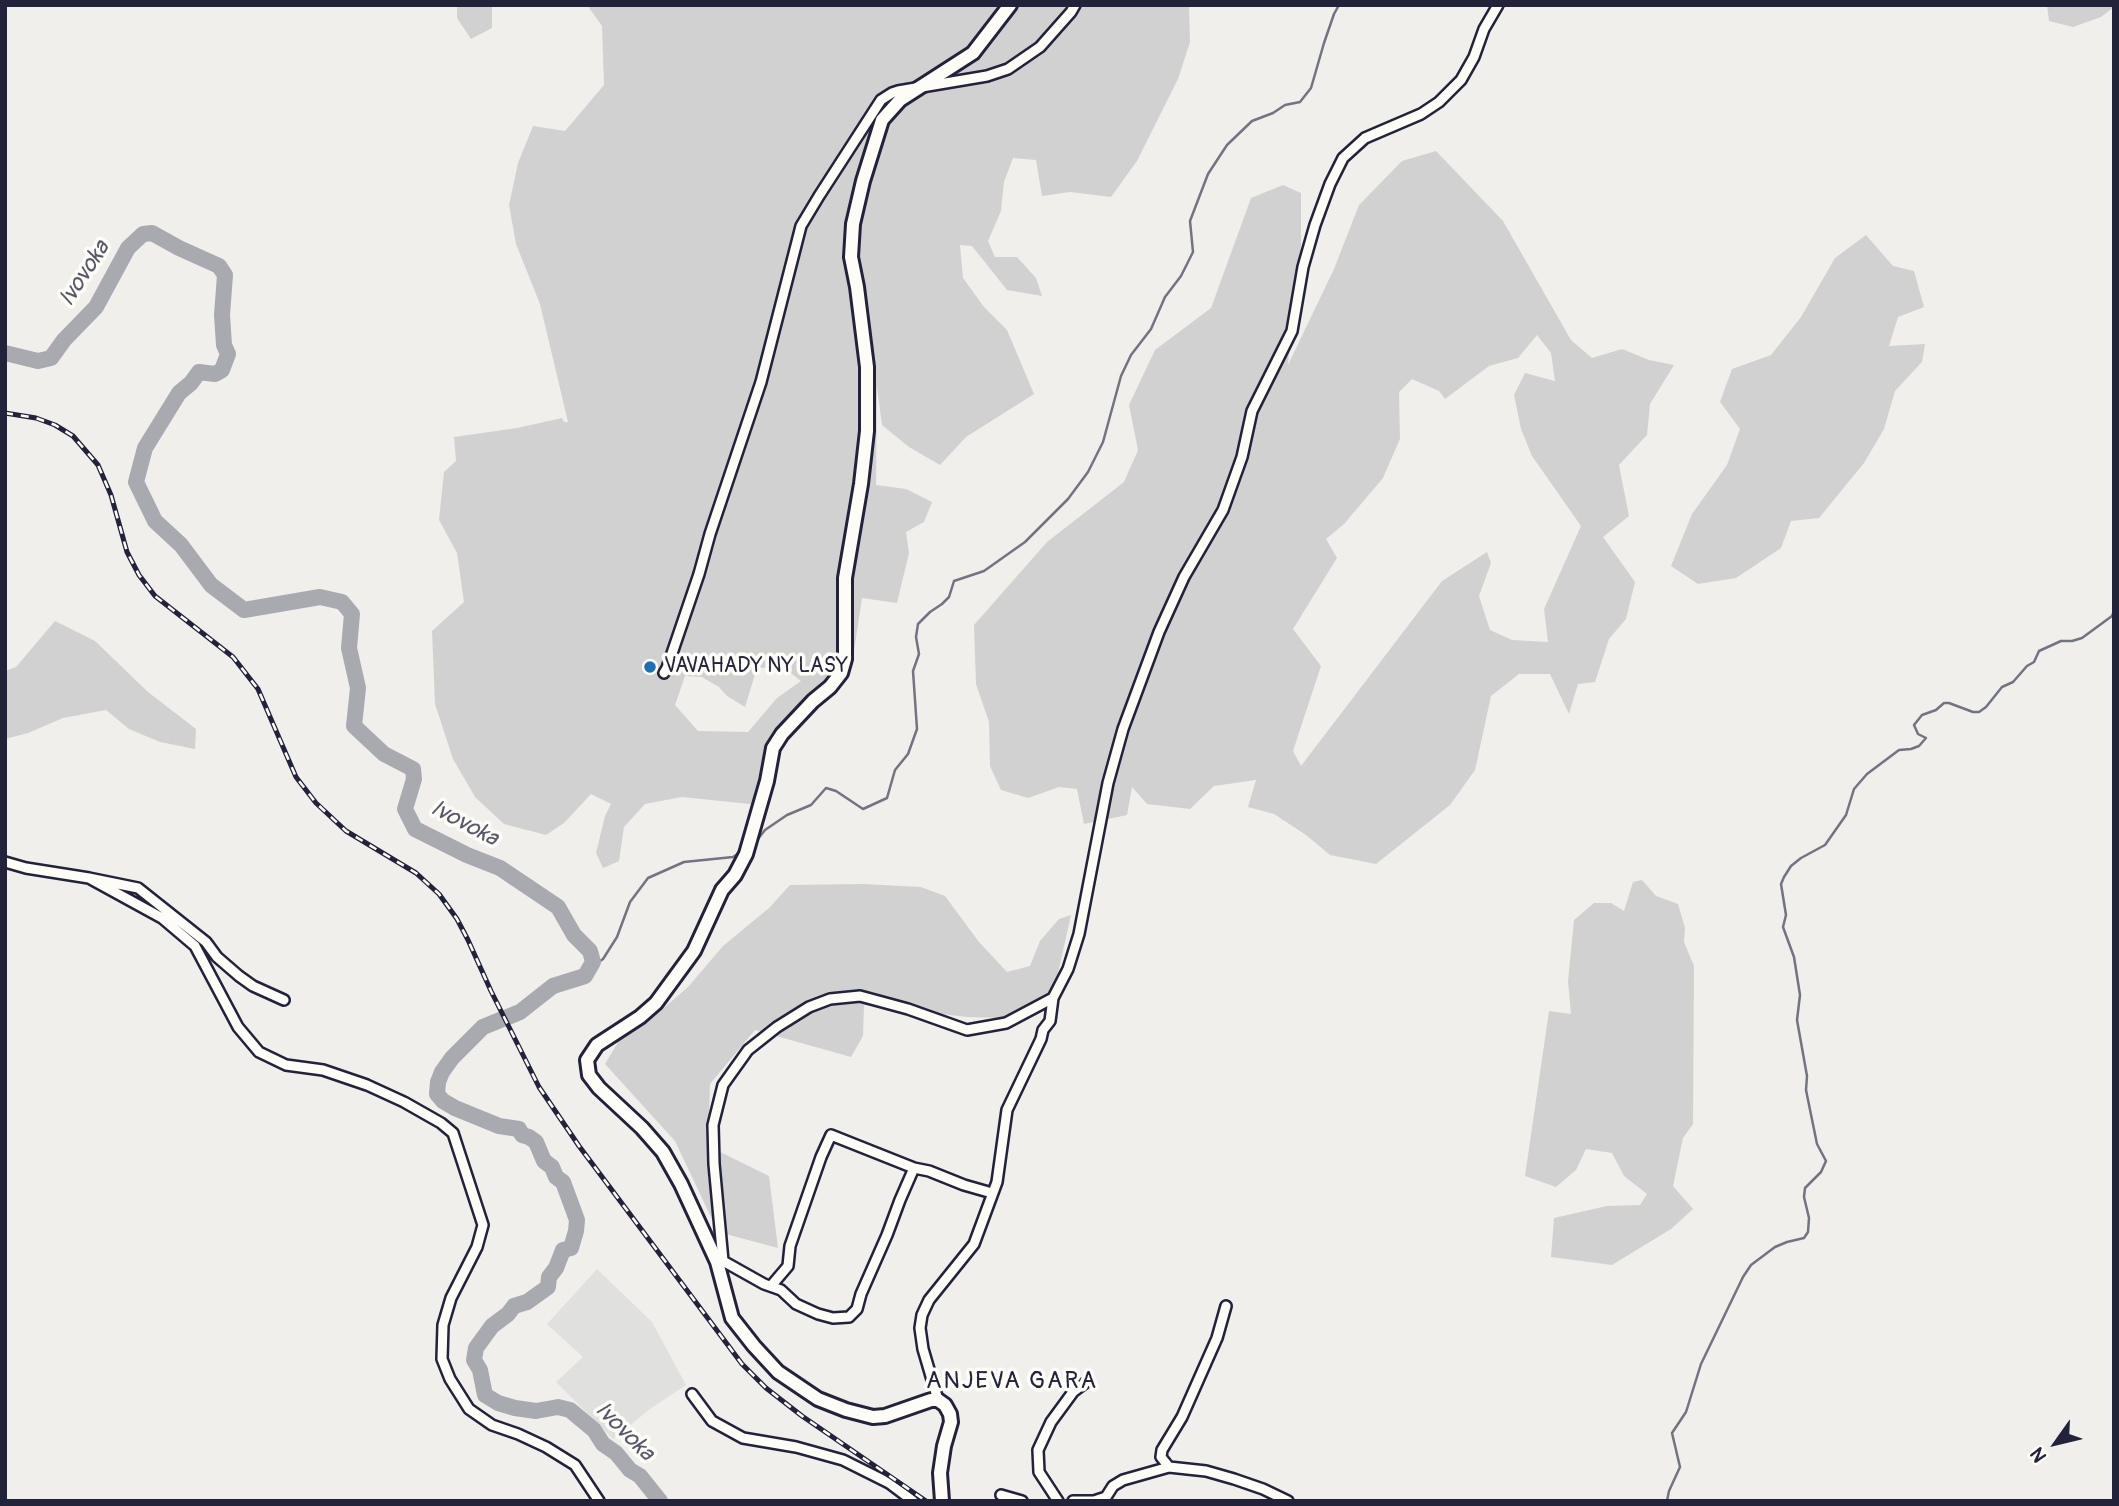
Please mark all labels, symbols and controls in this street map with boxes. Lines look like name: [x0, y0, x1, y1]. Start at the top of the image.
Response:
water label: Ivovoka: [54, 236, 116, 312]
place label: VAVAHADY NY LASY: [664, 654, 848, 680]
marker: VAVAHADY NY LASY: [642, 659, 658, 675]
water label: Ivovoka: [426, 795, 502, 853]
district label: ANJEVA GARA: [927, 1368, 1097, 1396]
water label: Ivovoka: [589, 1397, 659, 1467]
north arrow: [2021, 1408, 2091, 1478]
text: N: [2025, 1443, 2052, 1467]

